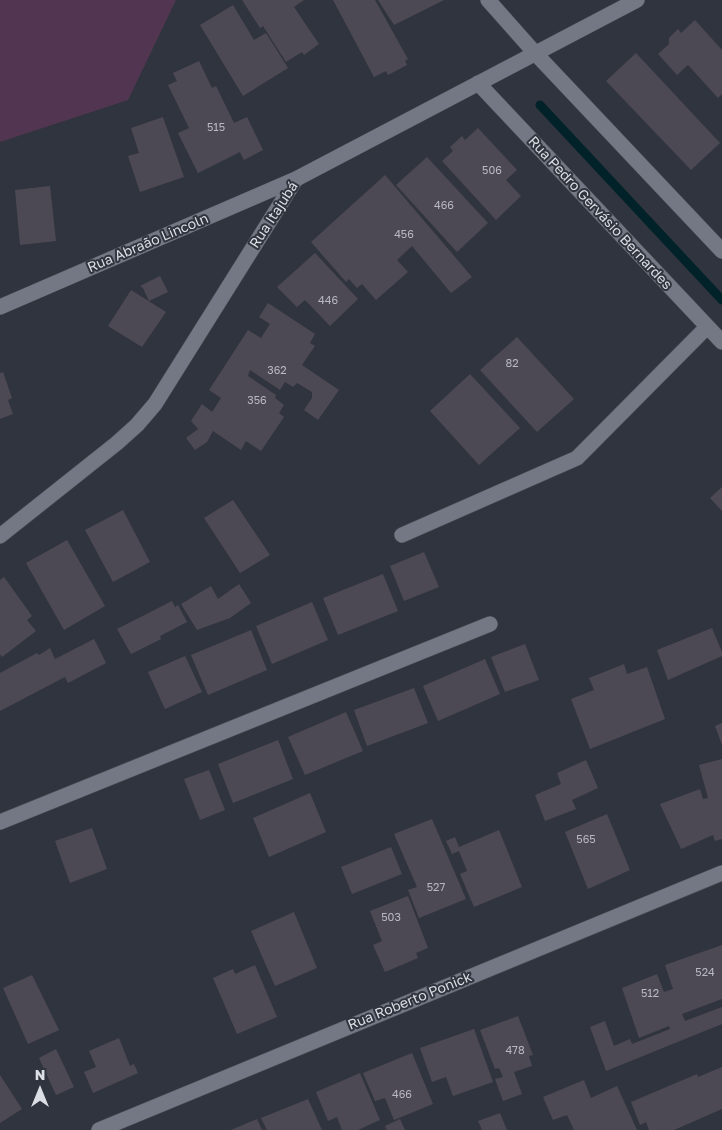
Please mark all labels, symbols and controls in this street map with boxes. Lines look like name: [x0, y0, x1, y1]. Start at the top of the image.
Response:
house number: 515: [207, 121, 225, 135]
street label: Rua Pedro Gervásio Bernardes: [525, 133, 675, 293]
house number: 506: [482, 164, 502, 178]
street label: Rua Itajubá: [246, 179, 302, 251]
house number: 466: [434, 199, 454, 213]
street label: Rua Abraão Lincoln: [85, 210, 211, 276]
house number: 456: [394, 228, 414, 242]
house number: 446: [318, 294, 338, 308]
house number: 82: [505, 357, 519, 371]
house number: 362: [267, 364, 287, 378]
house number: 356: [247, 394, 267, 408]
house number: 565: [576, 833, 596, 847]
house number: 527: [427, 881, 445, 895]
house number: 503: [381, 911, 401, 925]
house number: 524: [695, 966, 715, 980]
street label: Rua Roberto Ponick: [346, 968, 474, 1034]
house number: 512: [641, 987, 659, 1001]
house number: 478: [505, 1044, 525, 1058]
north arrow: [15, 1065, 65, 1115]
text: N: [35, 1066, 45, 1083]
house number: 466: [392, 1088, 412, 1102]

